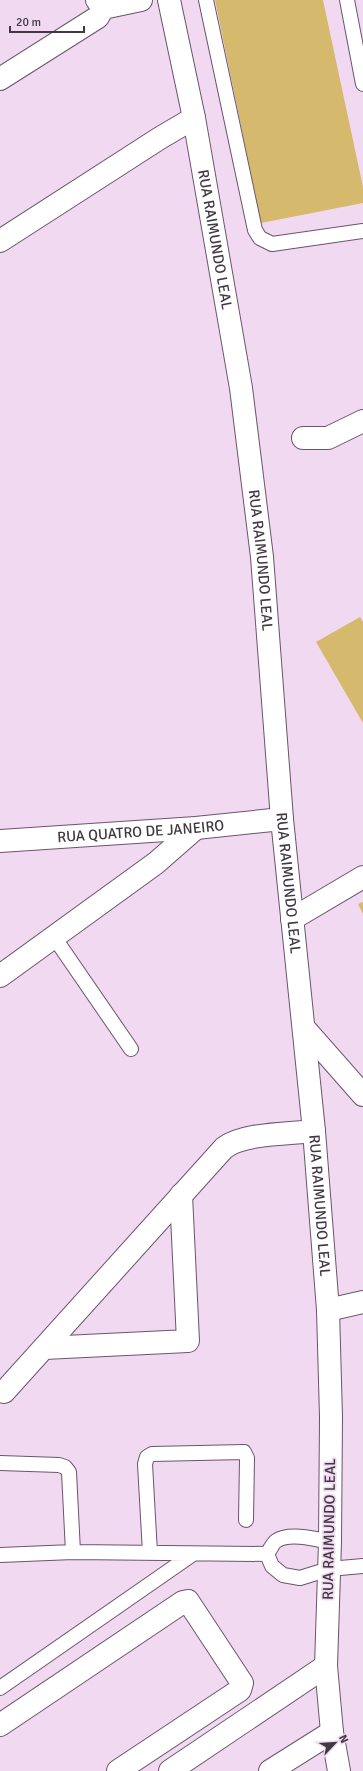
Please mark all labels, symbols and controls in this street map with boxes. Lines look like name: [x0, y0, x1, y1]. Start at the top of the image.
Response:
scale bar: [10, 8, 84, 34]
text: 20 m: [16, 15, 41, 30]
street label: RUA RAIMUNDO LEAL: [194, 168, 236, 311]
street label: RUA RAIMUNDO LEAL: [245, 488, 277, 632]
street label: RUA RAIMUNDO LEAL: [273, 812, 305, 955]
street label: RUA QUATRO DE JANEIRO: [57, 816, 225, 846]
street label: RUA RAIMUNDO LEAL: [305, 1134, 334, 1277]
street label: RUA RAIMUNDO LEAL: [319, 1458, 339, 1600]
north arrow: [315, 1723, 355, 1763]
text: N: [336, 1733, 351, 1745]

